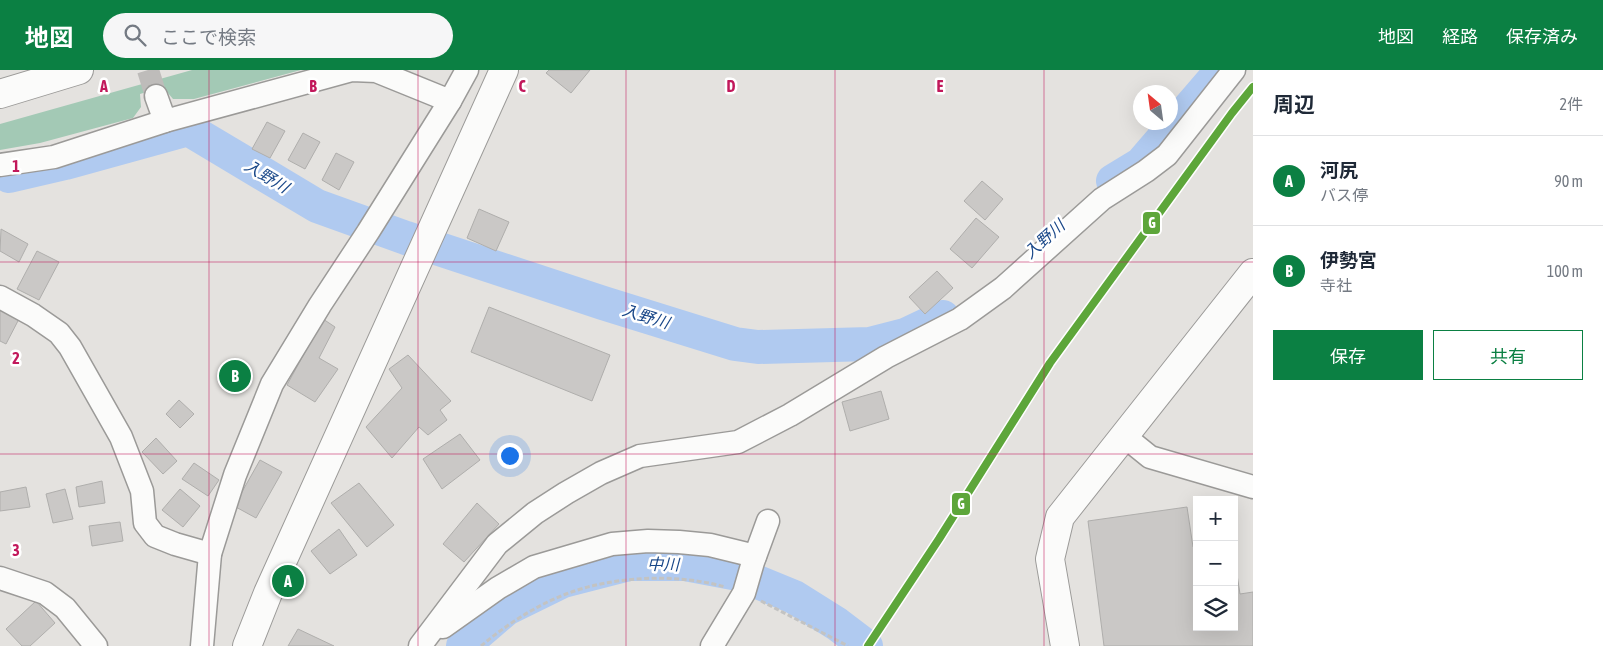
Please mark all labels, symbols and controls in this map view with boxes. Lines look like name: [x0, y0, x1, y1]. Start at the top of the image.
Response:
search box: [103, 13, 453, 58]
icon: search: [121, 21, 149, 49]
text: 地図: [25, 24, 73, 51]
text: ここで検索: [161, 26, 256, 48]
text: 地図: [1378, 26, 1414, 47]
text: 経路: [1442, 26, 1478, 47]
text: 保存済み: [1506, 26, 1578, 47]
text: A: [99, 77, 108, 95]
text: B: [309, 77, 317, 95]
text: C: [518, 77, 526, 95]
text: D: [727, 77, 736, 95]
text: E: [937, 77, 944, 95]
north arrow: [1133, 85, 1178, 130]
text: 周辺: [1273, 92, 1315, 116]
text: 2件: [1559, 95, 1583, 113]
water label: 入野川: [242, 156, 294, 197]
text: 1: [12, 157, 20, 175]
text: 河尻: [1320, 159, 1358, 181]
text: A: [1285, 172, 1293, 190]
text: 90 m: [1554, 172, 1583, 190]
text: バス停: [1320, 186, 1368, 204]
line badge: G: [1142, 211, 1161, 235]
water label: 入野川: [1020, 215, 1069, 262]
text: G: [1148, 215, 1156, 231]
text: 伊勢宮: [1320, 249, 1377, 271]
text: B: [1285, 262, 1293, 280]
text: 100 m: [1547, 262, 1583, 280]
text: 寺社: [1320, 276, 1352, 294]
water label: 入野川: [620, 300, 673, 332]
button: 保存: [1273, 330, 1423, 380]
button: 共有: [1433, 330, 1583, 380]
text: 2: [12, 349, 20, 367]
pin: B: [219, 357, 251, 395]
your location: [497, 443, 523, 469]
line badge: G: [951, 492, 971, 516]
text: G: [957, 496, 965, 512]
map controls: [1193, 496, 1238, 631]
button: +: [1193, 496, 1238, 541]
text: 3: [12, 541, 20, 559]
button: −: [1193, 541, 1238, 586]
water label: 中川: [647, 555, 681, 573]
pin: A: [272, 562, 304, 600]
button: layers: [1193, 586, 1238, 631]

